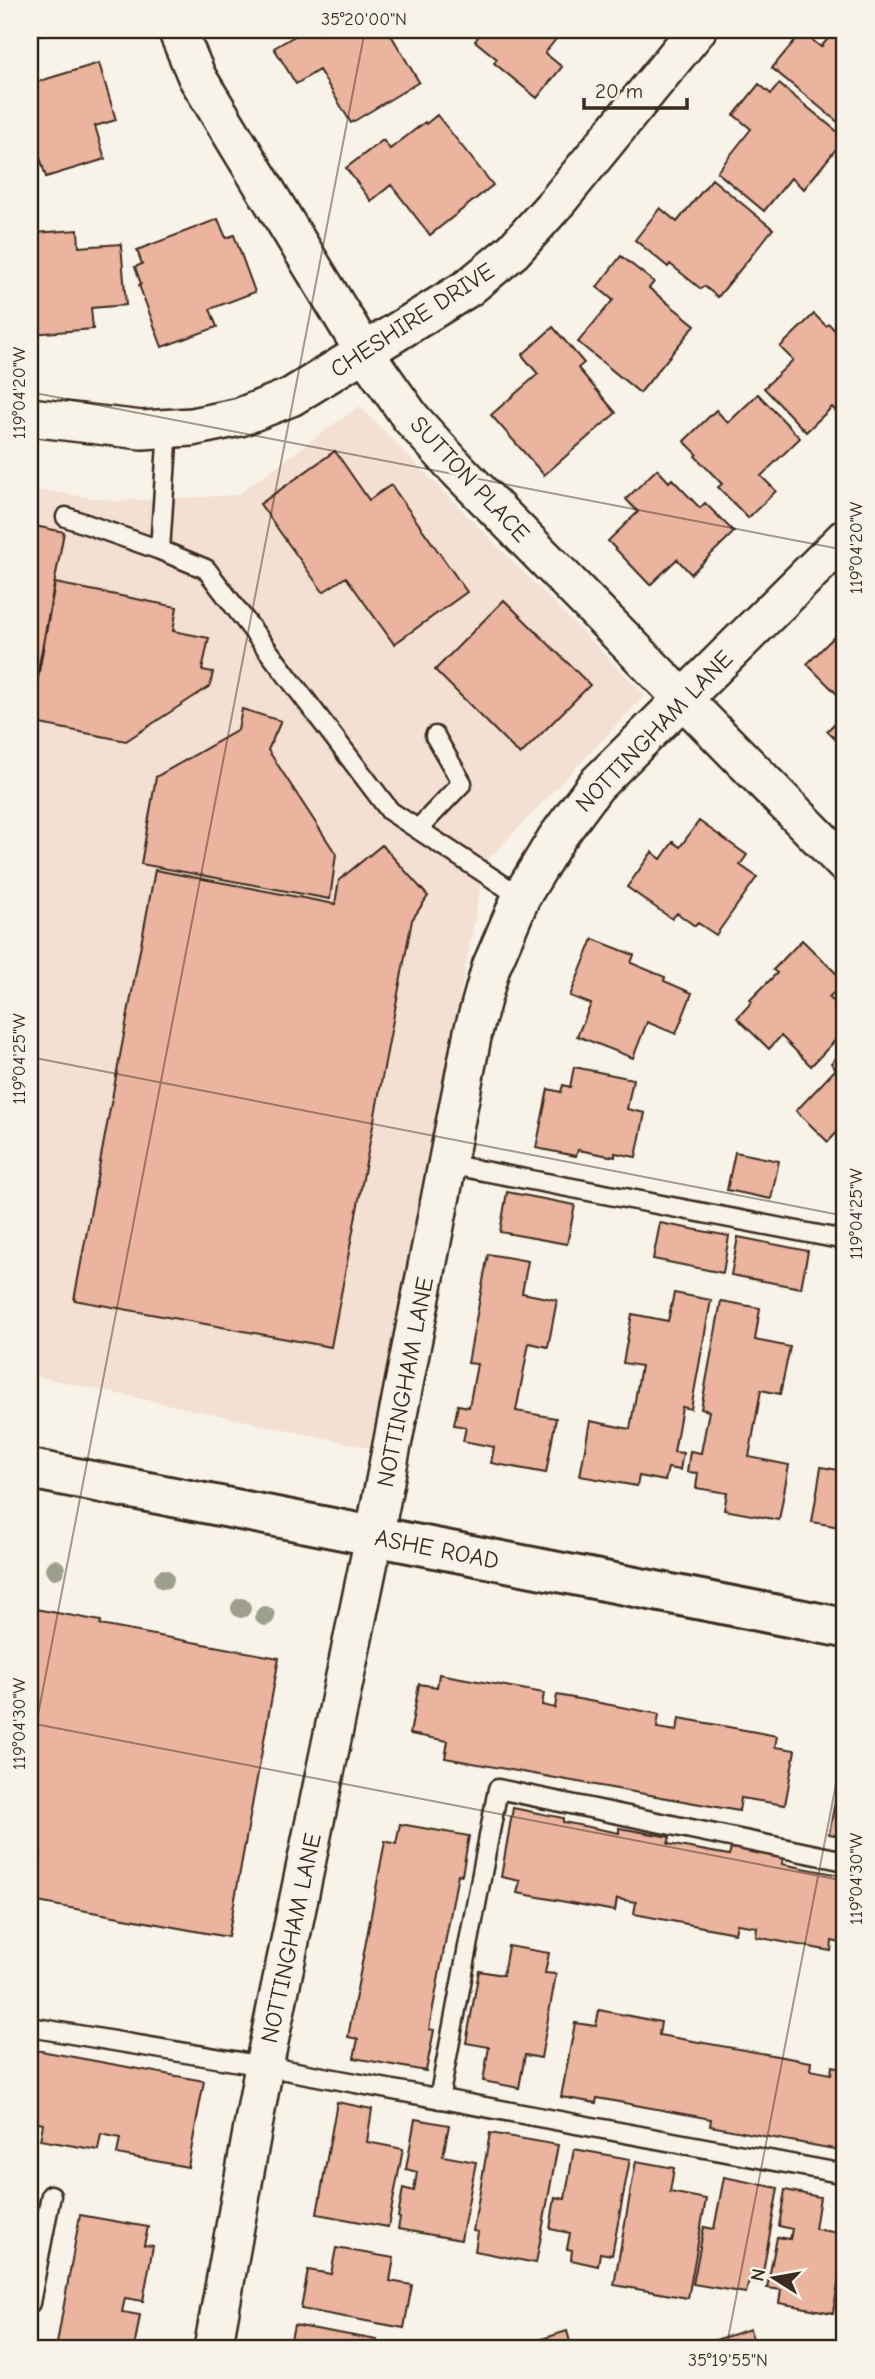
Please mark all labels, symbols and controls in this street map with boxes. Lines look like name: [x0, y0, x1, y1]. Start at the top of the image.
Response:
text: 35°20'00"N: [321, 9, 407, 30]
scale bar: [584, 66, 688, 110]
text: 20 m: [595, 79, 643, 103]
street label: CHESHIRE DRIVE: [325, 257, 499, 383]
text: 119°04'20"W: [9, 346, 30, 439]
street label: SUTTON PLACE: [405, 410, 535, 548]
text: 119°04'20"W: [846, 501, 867, 594]
street label: NOTTINGHAM LANE: [570, 644, 738, 818]
text: 119°04'25"W: [9, 1013, 30, 1105]
text: 119°04'25"W: [846, 1168, 867, 1260]
street label: NOTTINGHAM LANE: [371, 1274, 439, 1490]
street label: ASHE ROAD: [373, 1523, 501, 1575]
text: 119°04'30"W: [9, 1678, 30, 1770]
street label: NOTTINGHAM LANE: [255, 1831, 327, 2045]
text: 119°04'30"W: [846, 1833, 867, 1925]
north arrow: [738, 2242, 808, 2312]
text: N: [746, 2267, 770, 2283]
text: 35°19'55"N: [688, 2350, 768, 2371]

